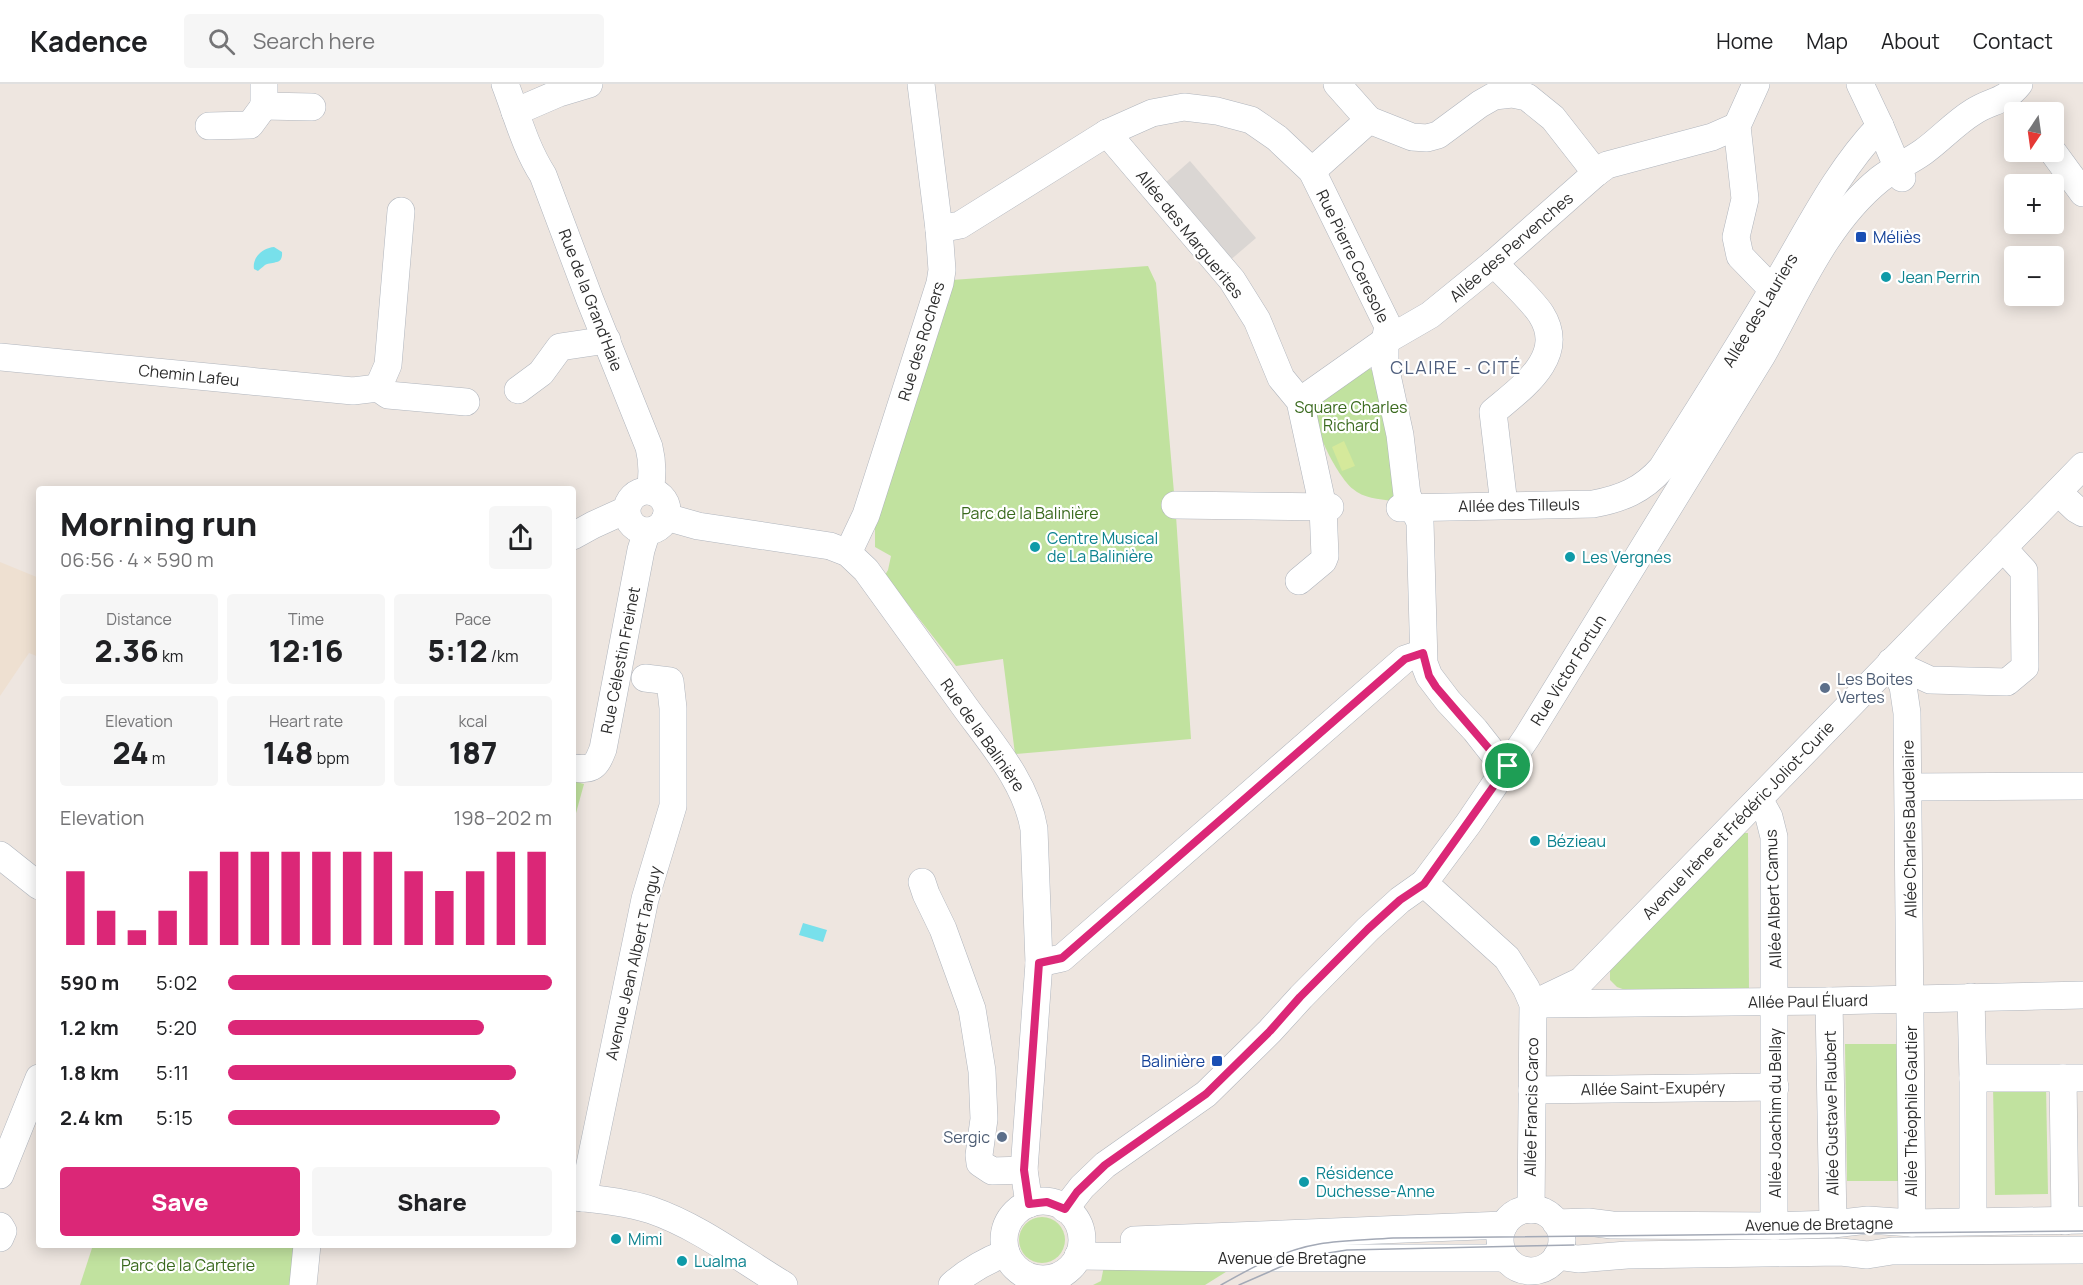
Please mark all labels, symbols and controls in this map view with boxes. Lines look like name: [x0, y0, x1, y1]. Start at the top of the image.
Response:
search box: [184, 14, 604, 68]
text: Kadence: [30, 22, 148, 60]
icon: search: [205, 25, 238, 58]
text: Search here: [253, 26, 375, 56]
text: Home: [1716, 27, 1773, 55]
text: Map: [1806, 27, 1848, 55]
text: About: [1881, 27, 1940, 55]
text: Contact: [1973, 27, 2053, 55]
north arrow: [2004, 102, 2064, 162]
map controls: [2004, 102, 2064, 306]
street label: Allée des Marguerites: [1131, 165, 1249, 303]
button: +: [2004, 174, 2064, 234]
street label: Rue Pierre Ceresole: [1311, 186, 1395, 326]
street label: Allée des Pervenches: [1444, 187, 1578, 307]
street label: Rue de la Grand'Haie: [554, 226, 628, 374]
place label: Méliès: [1873, 226, 1921, 248]
marker: Méliès: [1854, 230, 1868, 244]
button: −: [2004, 246, 2064, 306]
street label: Allée des Lauriers: [1717, 249, 1803, 371]
place label: Jean Perrin: [1898, 266, 1980, 288]
marker: Jean Perrin: [1879, 270, 1893, 284]
street label: Rue des Rochers: [892, 279, 950, 403]
district label: CLAIRE - CITÉ: [1390, 355, 1522, 379]
street label: Chemin Lafeu: [137, 359, 241, 391]
park label: Square Charles Richard: [1295, 396, 1408, 436]
street label: Allée des Tilleuls: [1458, 493, 1580, 517]
text: Morning run: [60, 501, 257, 546]
park label: Parc de la Balinière: [961, 502, 1099, 524]
button: share: [489, 506, 552, 569]
place label: Centre Musical de La Balinière: [1047, 527, 1158, 567]
marker: Centre Musical de La Balinière: [1028, 540, 1042, 554]
text: 06:56 · 4 × 590 m: [60, 546, 214, 573]
place label: Les Vergnes: [1582, 546, 1671, 568]
marker: Les Vergnes: [1563, 550, 1577, 564]
street label: Rue Célestin Freinet: [595, 585, 645, 735]
text: Distance: [106, 608, 172, 630]
text: Time: [288, 608, 324, 630]
text: Pace: [455, 608, 491, 630]
street label: Rue Victor Fortun: [1525, 610, 1611, 730]
text: 2.36: [95, 630, 159, 671]
text: 12:16: [269, 630, 343, 671]
text: 5:12: [427, 630, 488, 671]
text: km: [159, 645, 183, 667]
text: /km: [488, 645, 519, 667]
place label: Les Boites Vertes: [1837, 668, 1913, 708]
street label: Rue de la Balinière: [936, 674, 1030, 796]
marker: Les Boites Vertes: [1818, 681, 1832, 695]
text: Elevation: [105, 710, 173, 732]
text: Heart rate: [269, 710, 343, 732]
text: kcal: [458, 710, 488, 732]
street label: Avenue Irène et Frédéric Joliot-Curie: [1637, 716, 1839, 924]
text: 24: [113, 732, 149, 773]
text: 148: [263, 732, 314, 773]
text: 187: [449, 732, 497, 773]
pin: [1482, 740, 1533, 791]
street label: Allée Charles Baudelaire: [1896, 740, 1922, 918]
text: m: [149, 747, 165, 769]
text: bpm: [314, 747, 349, 769]
icon: arrive: [1491, 749, 1524, 782]
text: Elevation: [60, 804, 144, 831]
text: 198–202 m: [453, 804, 552, 831]
street label: Allée Albert Camus: [1760, 829, 1786, 969]
place label: Bézieau: [1547, 830, 1606, 852]
marker: Bézieau: [1528, 834, 1542, 848]
street label: Avenue Jean Albert Tanguy: [600, 863, 666, 1062]
text: 590 m: [60, 969, 119, 996]
text: 5:02: [156, 969, 197, 996]
street label: Allée Paul Éluard: [1748, 989, 1868, 1013]
text: 1.2 km: [60, 1014, 119, 1041]
text: 5:20: [156, 1014, 197, 1041]
street label: Allée Théophile Gautier: [1900, 1025, 1922, 1197]
street label: Allée Joachim du Bellay: [1764, 1028, 1786, 1198]
street label: Allée Gustave Flaubert: [1819, 1030, 1843, 1196]
street label: Allée Francis Carco: [1519, 1037, 1543, 1177]
place label: Balinière: [1141, 1050, 1205, 1072]
marker: Balinière: [1210, 1054, 1224, 1068]
text: 1.8 km: [60, 1059, 119, 1086]
text: 5:11: [156, 1059, 189, 1086]
street label: Allée Saint-Exupéry: [1581, 1076, 1726, 1100]
text: 2.4 km: [60, 1104, 123, 1131]
text: 5:15: [156, 1104, 193, 1131]
place label: Sergic: [943, 1126, 990, 1148]
marker: Sergic: [995, 1130, 1009, 1144]
place label: Résidence Duchesse-Anne: [1316, 1162, 1435, 1202]
button: Save: [60, 1167, 300, 1236]
button: Share: [312, 1167, 552, 1236]
marker: Résidence Duchesse-Anne: [1297, 1175, 1311, 1189]
street label: Avenue de Bretagne: [1745, 1212, 1893, 1236]
place label: Mimi: [628, 1228, 663, 1250]
marker: Mimi: [609, 1232, 623, 1246]
street label: Avenue de Bretagne: [1218, 1247, 1366, 1269]
place label: Lualma: [694, 1250, 747, 1272]
park label: Parc de la Carterie: [121, 1254, 255, 1276]
marker: Lualma: [675, 1254, 689, 1268]

